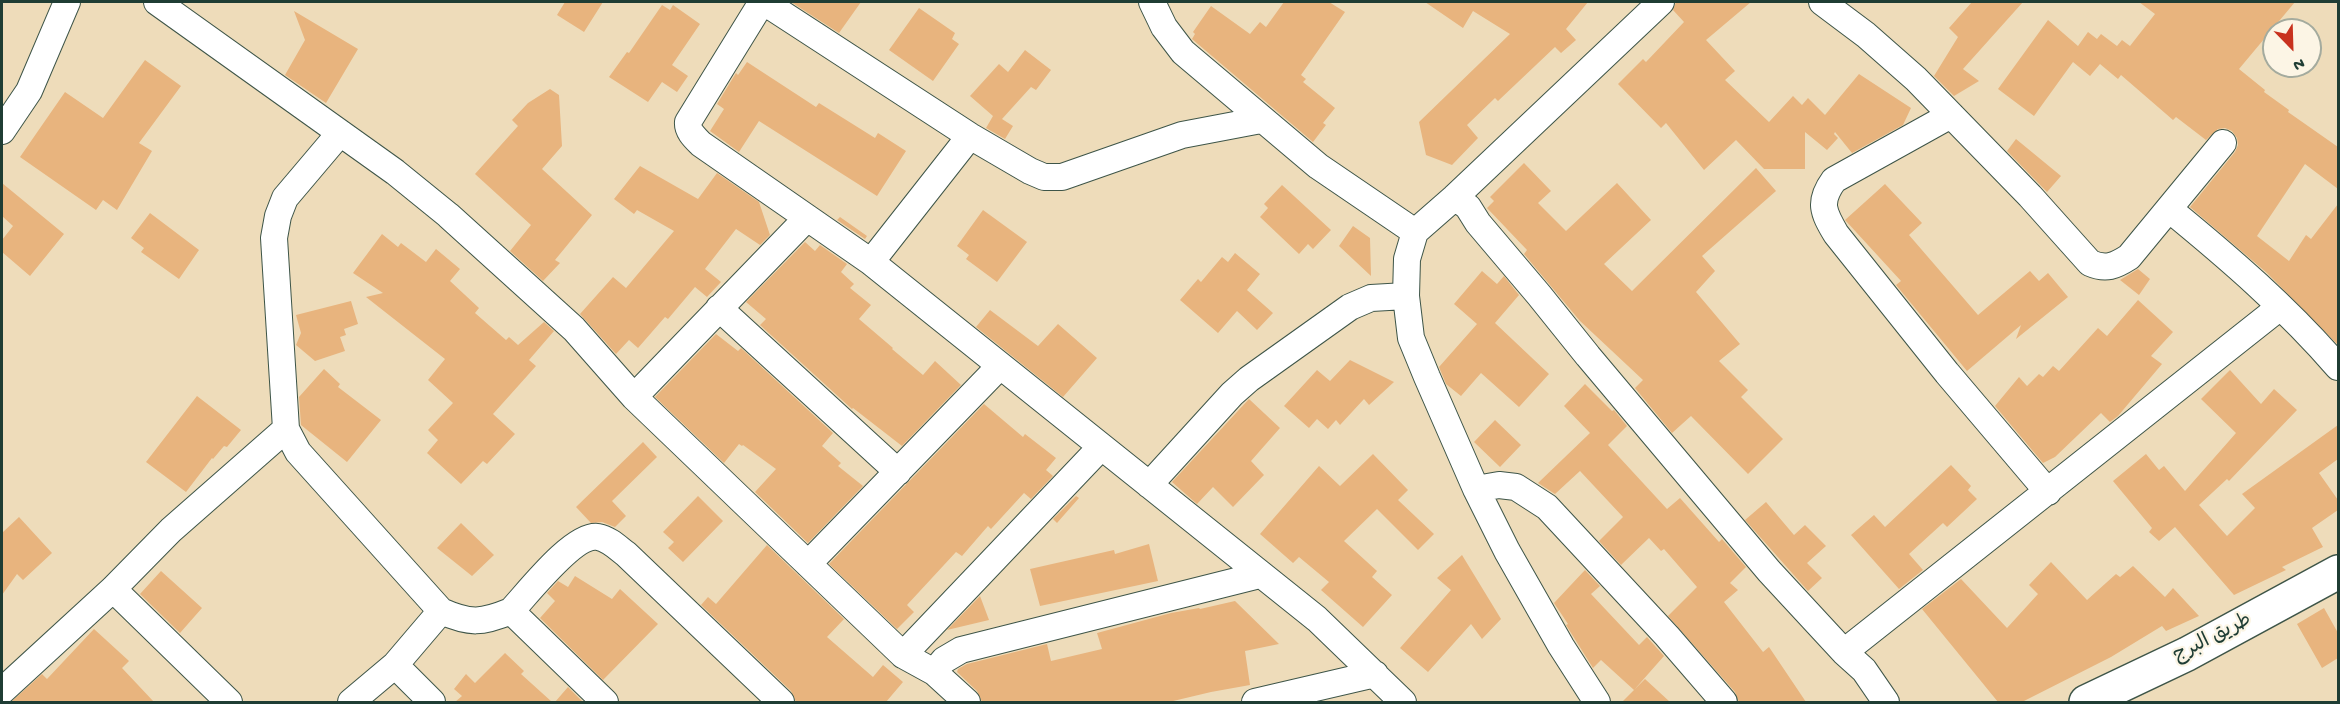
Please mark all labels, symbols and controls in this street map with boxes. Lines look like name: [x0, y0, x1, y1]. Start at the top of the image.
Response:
north arrow: [2262, 18, 2322, 78]
text: N: [2290, 52, 2307, 74]
street label: طريق البرج: [2170, 609, 2256, 669]

